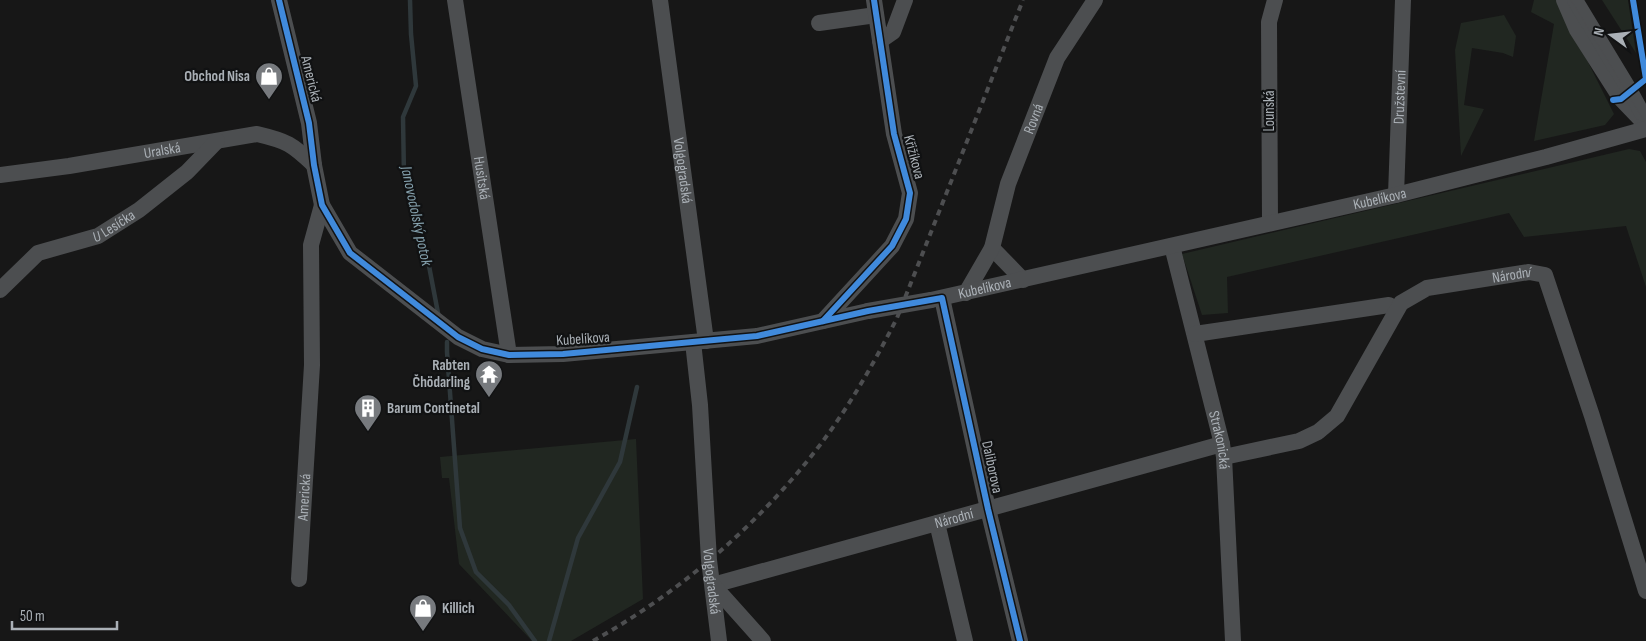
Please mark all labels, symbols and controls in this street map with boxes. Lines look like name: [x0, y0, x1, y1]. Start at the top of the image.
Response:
north arrow: [1586, 10, 1636, 60]
text: N: [1590, 26, 1608, 38]
street label: Americká: [296, 53, 326, 104]
shop icon: Obchod Nisa: [254, 61, 284, 100]
place label: Obchod Nisa: [184, 67, 250, 86]
street label: Družstevní: [1389, 69, 1410, 124]
street label: Lounská: [1260, 90, 1279, 132]
street label: Rovná: [1019, 101, 1048, 137]
street label: Křižíkova: [899, 133, 929, 181]
street label: Volgogradská: [669, 136, 697, 205]
street label: Uralská: [142, 138, 182, 163]
street label: Husitská: [469, 155, 495, 201]
water label: Janovodolský potok: [396, 163, 436, 269]
street label: Kubelíkova: [1351, 183, 1408, 214]
street label: U Lesíčka: [91, 205, 139, 246]
street label: Národní: [1491, 263, 1533, 287]
street label: Kubelíkova: [956, 273, 1013, 303]
street label: Kubelíkova: [556, 328, 611, 350]
place label: Rabten Čhödarling: [413, 356, 471, 392]
temple icon: Rabten Čhödarling: [474, 359, 504, 398]
building icon: Barum Continetal: [353, 393, 383, 432]
place label: Barum Continetal: [387, 399, 480, 418]
street label: Strakonická: [1204, 409, 1234, 470]
street label: Daliborova: [977, 439, 1007, 495]
street label: Americká: [293, 473, 315, 522]
street label: Národní: [932, 504, 976, 533]
street label: Volgogradská: [699, 548, 725, 616]
shop icon: Killich: [408, 593, 438, 632]
scale bar: [12, 598, 118, 630]
place label: Killich: [442, 599, 475, 618]
text: 50 m: [20, 607, 45, 626]

